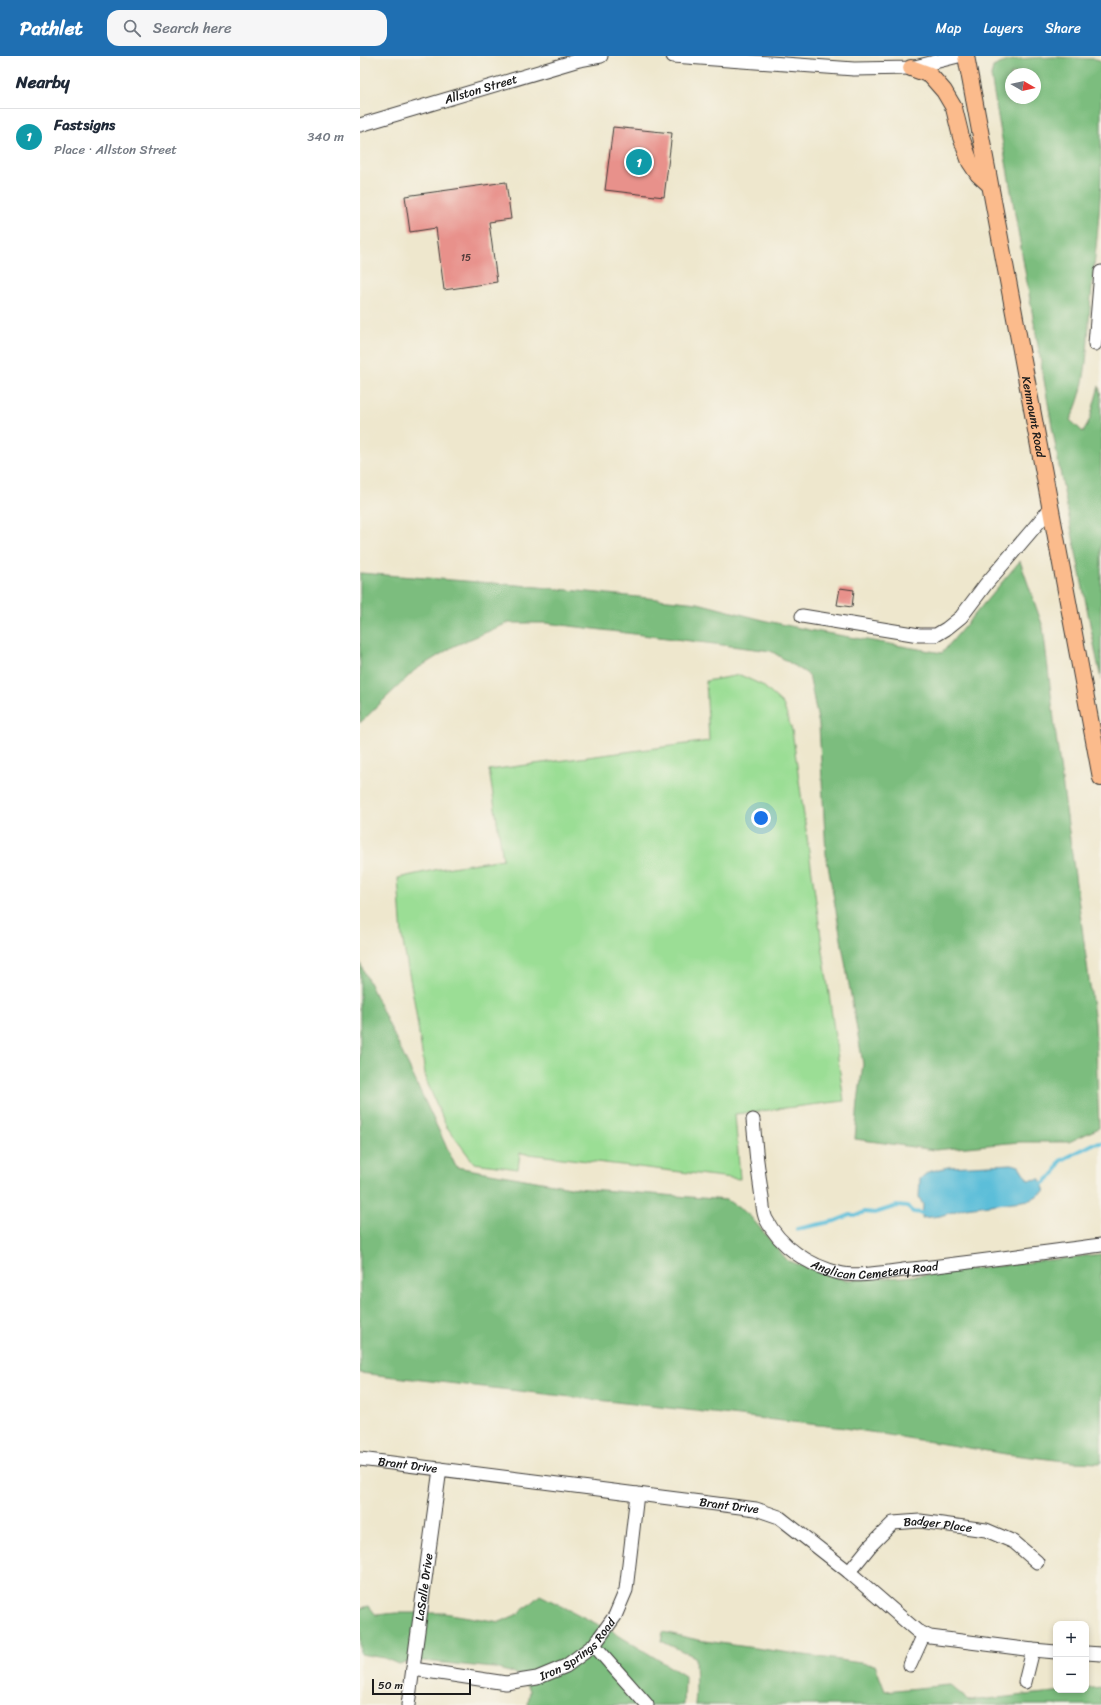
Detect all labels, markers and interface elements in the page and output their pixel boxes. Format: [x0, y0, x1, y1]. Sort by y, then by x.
search box [107, 10, 387, 46]
text: Pathlet [20, 12, 83, 45]
text: Search here [153, 15, 232, 41]
text: Map [936, 16, 961, 41]
text: Layers [983, 16, 1023, 41]
text: Share [1045, 16, 1081, 41]
icon: search [121, 17, 143, 39]
text: Nearby [16, 67, 70, 97]
street label: Allston Street [441, 68, 520, 111]
north arrow [1005, 68, 1041, 104]
text: Fastsigns [54, 112, 115, 138]
text: 1 [26, 125, 32, 148]
text: 340 m [307, 125, 344, 148]
text: Place · Allston Street [54, 138, 177, 161]
pin: 1 [626, 147, 652, 177]
house number: 15 [461, 249, 471, 267]
street label: Kenmount Road [1015, 374, 1052, 460]
your location [751, 808, 771, 828]
street label: Anglican Cemetery Road [806, 1253, 941, 1286]
street label: Brant Drive [377, 1450, 439, 1480]
street label: Brant Drive [698, 1491, 760, 1520]
street label: Badger Place [903, 1510, 974, 1539]
street label: LaSalle Drive [409, 1552, 439, 1622]
street label: Iron Springs Road [535, 1613, 622, 1687]
map controls [1053, 1621, 1089, 1693]
button: + [1053, 1621, 1089, 1657]
button: − [1053, 1657, 1089, 1693]
text: 50 m [378, 1676, 403, 1695]
scale bar [372, 1677, 471, 1696]

